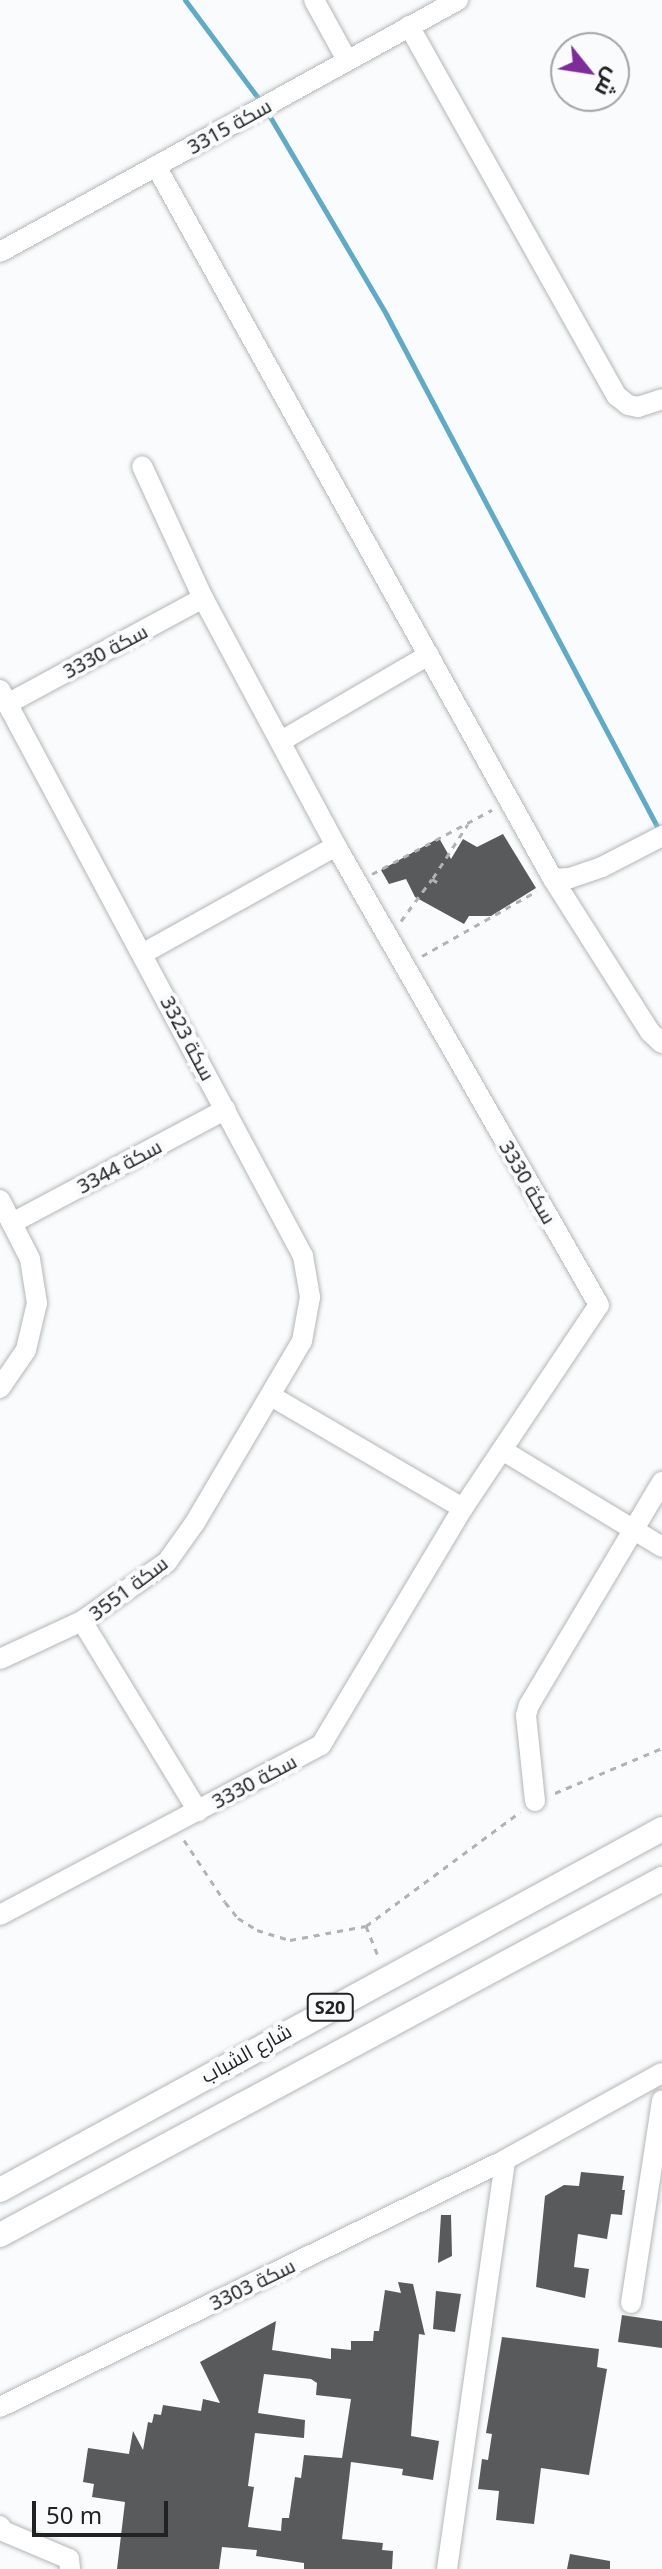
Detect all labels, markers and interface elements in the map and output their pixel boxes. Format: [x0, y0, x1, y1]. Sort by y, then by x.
north arrow [550, 32, 630, 112]
text: ش [589, 63, 629, 103]
street label: سكة 3315 [183, 93, 275, 159]
street label: سكة 3330 [59, 619, 151, 683]
street label: سكة 3323 [156, 992, 220, 1084]
street label: سكة 3344 [73, 1134, 165, 1198]
street label: سكة 3330 [495, 1136, 561, 1228]
street label: سكة 3551 [84, 1551, 172, 1625]
street label: سكة 3330 [208, 1749, 300, 1813]
road number: S20 [306, 1993, 354, 2021]
street label: شارع الشباب [197, 2018, 295, 2088]
street label: سكة 3303 [205, 2253, 299, 2315]
scale bar [36, 2485, 172, 2535]
text: 50 m [46, 2498, 102, 2531]

